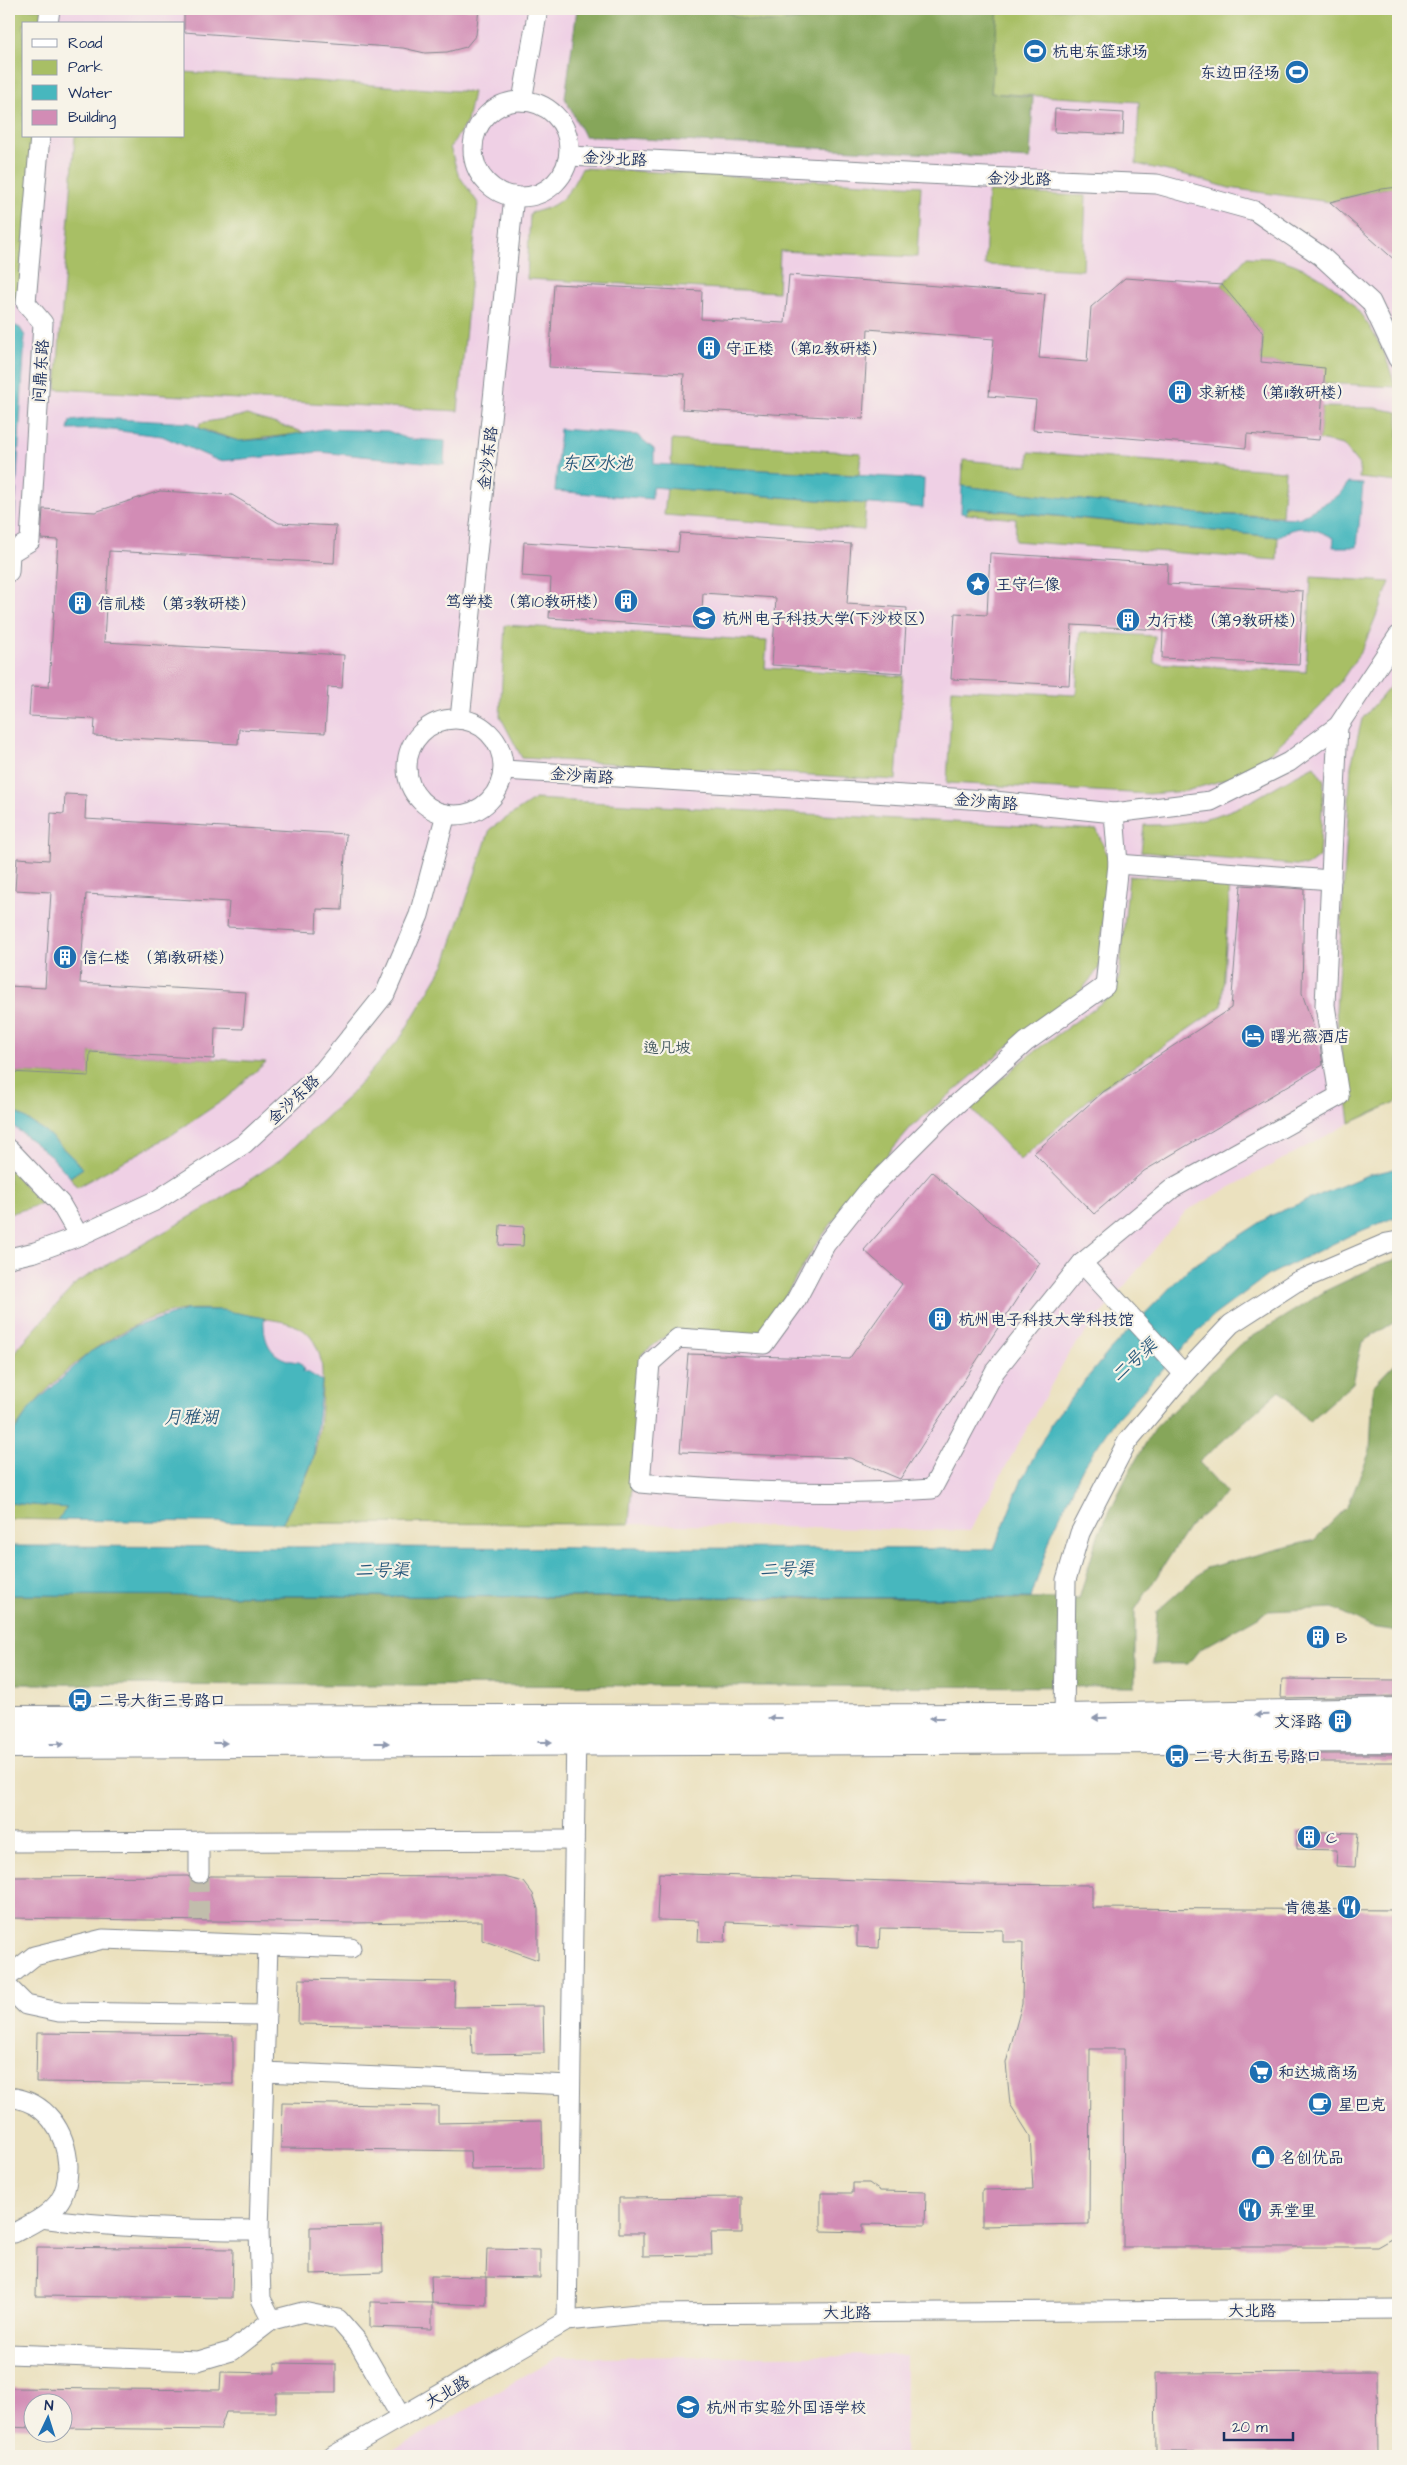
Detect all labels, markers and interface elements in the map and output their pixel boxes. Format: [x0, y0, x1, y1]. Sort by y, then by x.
legend [22, 22, 185, 138]
text: Road [68, 33, 103, 54]
sports icon: 杭电东篮球场 [1022, 38, 1048, 64]
place label: 杭电东篮球场 [1052, 41, 1148, 63]
text: Park [68, 57, 103, 78]
sports icon: 东边田径场 [1284, 59, 1310, 85]
place label: 东边田径场 [1200, 62, 1280, 84]
text: Water [68, 83, 112, 104]
text: Building [68, 107, 116, 129]
street label: 金沙北路 [582, 146, 647, 172]
street label: 金沙北路 [987, 167, 1051, 191]
building icon: 守正楼 （第12教研楼） [696, 335, 722, 361]
street label: 问鼎东路 [28, 338, 54, 404]
place label: 守正楼 （第12教研楼） [726, 338, 888, 360]
building icon: 求新楼 （第11教研楼） [1167, 379, 1193, 405]
place label: 求新楼 （第11教研楼） [1198, 382, 1353, 404]
street label: 金沙东路 [473, 425, 503, 491]
water label: 东区水池 [561, 451, 634, 476]
place icon: 王守仁像 [965, 571, 991, 597]
place label: 王守仁像 [996, 574, 1060, 596]
building icon: 笃学楼 （第10教研楼） [613, 588, 639, 614]
building icon: 信礼楼 （第3教研楼） [67, 590, 93, 616]
place label: 笃学楼 （第10教研楼） [445, 591, 608, 613]
place label: 信礼楼 （第3教研楼） [98, 593, 257, 615]
school or university icon: 杭州电子科技大学(下沙校区) [691, 605, 717, 631]
building icon: 力行楼 （第9教研楼） [1115, 607, 1141, 633]
place label: 杭州电子科技大学(下沙校区) [722, 608, 925, 630]
place label: 力行楼 （第9教研楼） [1146, 610, 1306, 632]
street label: 金沙南路 [549, 763, 615, 789]
street label: 金沙南路 [953, 788, 1019, 816]
building icon: 信仁楼 （第1教研楼） [52, 944, 78, 970]
place label: 信仁楼 （第1教研楼） [82, 947, 234, 969]
hotel icon: 曙光薇酒店 [1240, 1023, 1266, 1049]
place label: 曙光薇酒店 [1270, 1026, 1350, 1048]
park label: 逸凡坡 [643, 1037, 691, 1059]
street label: 金沙东路 [263, 1070, 325, 1130]
building icon: 杭州电子科技大学科技馆 [927, 1306, 953, 1332]
place label: 杭州电子科技大学科技馆 [958, 1309, 1134, 1331]
water label: 二号渠 [1106, 1332, 1164, 1388]
water label: 月雅湖 [164, 1405, 220, 1430]
water label: 二号渠 [760, 1556, 816, 1582]
water label: 二号渠 [355, 1558, 411, 1583]
building icon: B [1305, 1624, 1331, 1650]
place label: B [1336, 1627, 1348, 1649]
bus stop icon: 二号大街三号路口 [67, 1687, 93, 1713]
place label: 二号大街三号路口 [98, 1690, 226, 1712]
building icon: 文泽路 [1327, 1708, 1353, 1734]
one-way arrow [1254, 1711, 1270, 1719]
place label: 文泽路 [1274, 1711, 1322, 1733]
one-way arrow [766, 1714, 782, 1722]
one-way arrow [929, 1714, 945, 1722]
one-way arrow [1091, 1714, 1107, 1722]
one-way arrow [537, 1738, 553, 1746]
one-way arrow [212, 1739, 228, 1747]
one-way arrow [375, 1739, 391, 1747]
one-way arrow [50, 1740, 66, 1748]
bus stop icon: 二号大街五号路口 [1164, 1743, 1190, 1769]
place label: 二号大街五号路口 [1194, 1746, 1322, 1768]
building icon: C [1296, 1824, 1322, 1850]
place label: C [1326, 1827, 1337, 1849]
restaurant icon: 肯德基 [1336, 1894, 1362, 1920]
place label: 肯德基 [1284, 1897, 1332, 1919]
supermarket icon: 和达城商场 [1248, 2059, 1274, 2085]
place label: 和达城商场 [1278, 2062, 1358, 2084]
cafe icon: 星巴克 [1307, 2091, 1333, 2117]
place label: 星巴克 [1338, 2094, 1386, 2116]
shop icon: 名创优品 [1250, 2144, 1276, 2170]
place label: 名创优品 [1280, 2147, 1344, 2169]
restaurant icon: 弄堂里 [1237, 2197, 1263, 2223]
place label: 弄堂里 [1268, 2200, 1316, 2222]
street label: 大北路 [1228, 2300, 1276, 2322]
street label: 大北路 [823, 2302, 871, 2324]
street label: 大北路 [421, 2370, 474, 2413]
north arrow [22, 2392, 72, 2442]
school or university icon: 杭州市实验外国语学校 [675, 2394, 701, 2420]
text: N [44, 2396, 54, 2416]
place label: 杭州市实验外国语学校 [706, 2397, 866, 2419]
scale bar [1224, 2410, 1293, 2442]
text: 20 m [1232, 2417, 1268, 2438]

